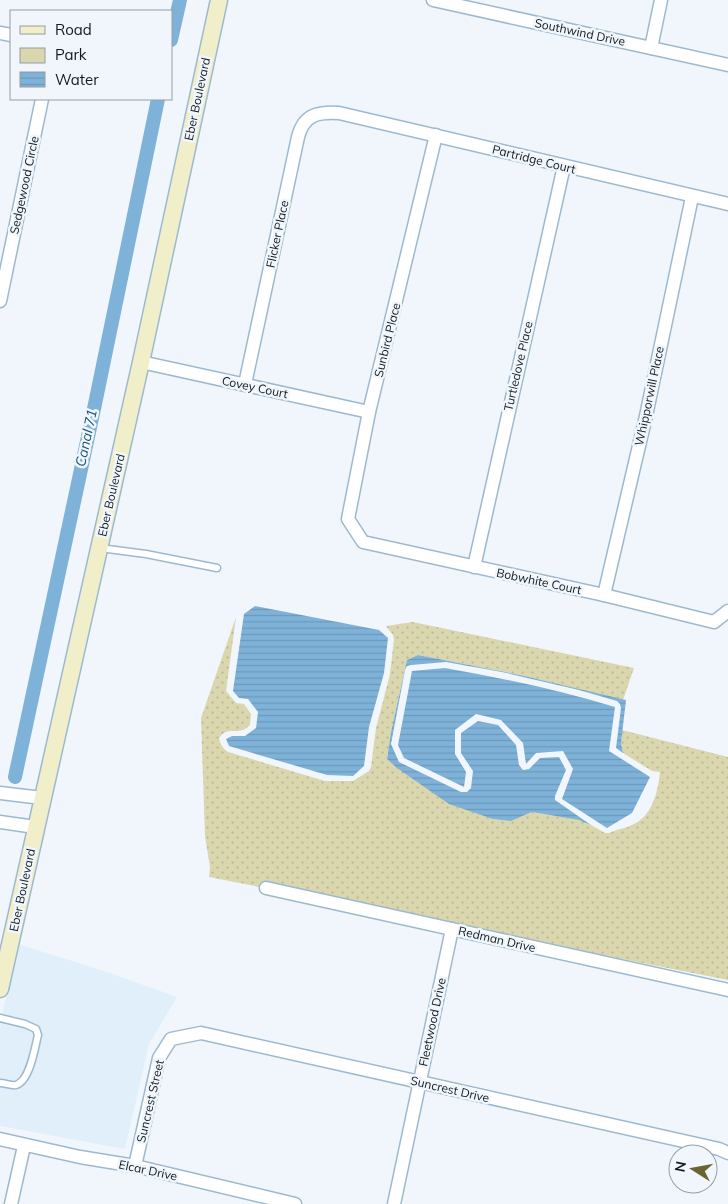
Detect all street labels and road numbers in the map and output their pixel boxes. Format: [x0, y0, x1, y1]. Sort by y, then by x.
street label: Southwind Drive [533, 15, 627, 49]
street label: Eber Boulevard [181, 56, 213, 142]
street label: Sedgewood Circle [6, 135, 42, 235]
street label: Partridge Court [491, 141, 577, 177]
street label: Flicker Place [263, 199, 291, 269]
street label: Sunbird Place [370, 301, 404, 379]
street label: Turtledove Place [500, 320, 536, 412]
street label: Whipporwill Place [631, 345, 667, 447]
street label: Covey Court [221, 373, 289, 401]
street label: Eber Boulevard [94, 452, 128, 538]
street label: Bobwhite Court [495, 565, 583, 597]
street label: Eber Boulevard [6, 847, 38, 933]
street label: Redman Drive [457, 923, 537, 955]
street label: Fleetwood Drive [415, 976, 449, 1068]
street label: Suncrest Street [133, 1058, 167, 1144]
street label: Suncrest Drive [409, 1073, 491, 1105]
street label: Elcar Drive [117, 1156, 179, 1184]

